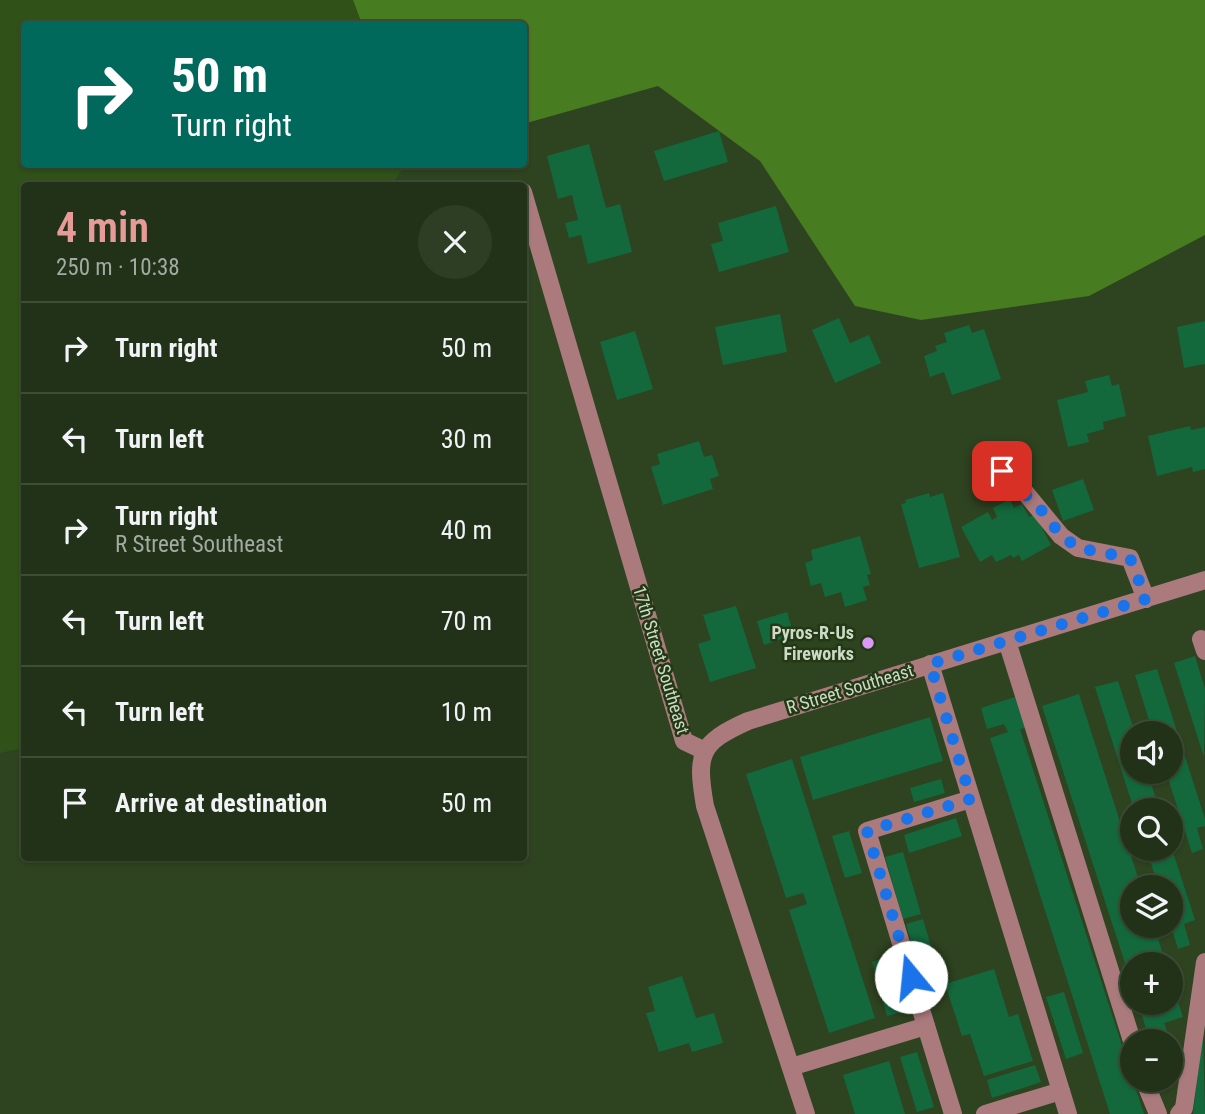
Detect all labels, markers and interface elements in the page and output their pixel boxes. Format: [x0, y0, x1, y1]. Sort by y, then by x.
text: 50 m [171, 47, 268, 104]
icon: right [56, 49, 147, 140]
text: Turn right [171, 106, 292, 144]
text: 4 min [56, 203, 149, 252]
button: close [418, 205, 492, 279]
text: 250 m · 10:38 [56, 254, 180, 281]
icon: right [56, 329, 94, 367]
text: Turn right [115, 333, 217, 363]
text: 50 m [441, 333, 492, 363]
icon: left [56, 420, 94, 458]
text: Turn left [115, 424, 204, 454]
text: 30 m [441, 424, 492, 454]
pin [972, 441, 1032, 501]
icon: arrive [983, 452, 1021, 490]
text: Turn right [115, 501, 217, 531]
icon: right [56, 511, 94, 549]
text: 40 m [441, 515, 492, 545]
text: R Street Southeast [115, 531, 283, 558]
street label: 17th Street Southeast [629, 583, 694, 737]
icon: left [56, 602, 94, 640]
text: Turn left [115, 606, 204, 636]
text: 70 m [441, 606, 492, 636]
place label: Pyros-R-Us Fireworks [771, 622, 854, 664]
marker: Pyros-R-Us Fireworks [860, 635, 876, 651]
street label: R Street Southeast [784, 659, 916, 718]
icon: left [56, 693, 94, 731]
text: Turn left [115, 697, 204, 727]
text: 10 m [441, 697, 492, 727]
map controls [1120, 721, 1183, 1092]
button: sound [1120, 721, 1183, 784]
icon: arrive [56, 784, 94, 822]
text: Arrive at destination [115, 788, 327, 818]
text: 50 m [441, 788, 492, 818]
button: search [1120, 798, 1183, 861]
button: layers [1120, 875, 1183, 938]
position arrow [874, 940, 948, 1014]
button: + [1120, 952, 1183, 1015]
button: − [1120, 1029, 1183, 1092]

